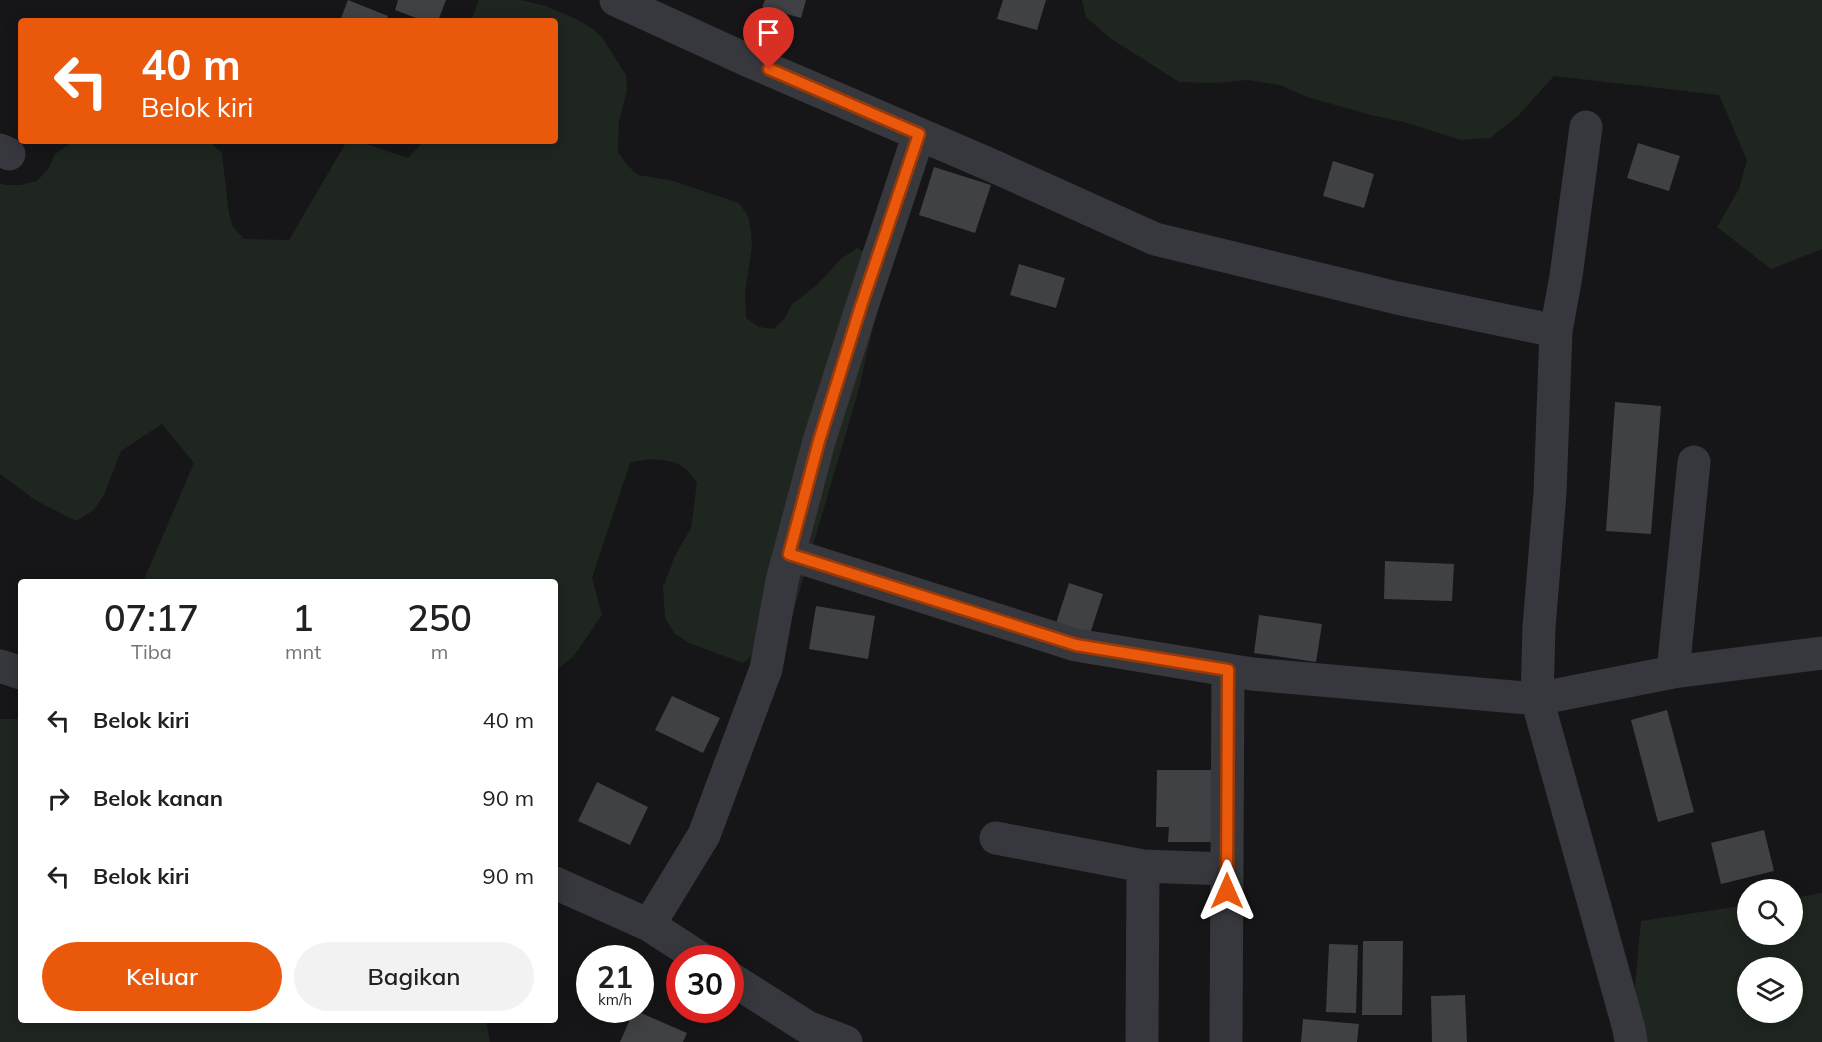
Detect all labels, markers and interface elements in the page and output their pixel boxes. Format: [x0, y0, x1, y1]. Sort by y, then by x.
pin [743, 7, 794, 69]
icon: arrive [752, 16, 785, 49]
text: 40 m [141, 38, 241, 91]
icon: left [42, 42, 120, 120]
text: Belok kiri [141, 90, 253, 124]
text: 07:17 [104, 595, 199, 640]
text: 1 [292, 595, 314, 640]
text: 250 [407, 595, 472, 640]
text: Tiba [131, 639, 172, 664]
text: mnt [285, 639, 321, 664]
text: m [431, 639, 448, 664]
icon: left [42, 704, 75, 737]
text: Belok kiri [93, 706, 189, 734]
text: 40 m [483, 706, 534, 734]
icon: right [42, 782, 75, 815]
text: Belok kanan [93, 784, 223, 812]
text: 90 m [483, 784, 534, 812]
position arrow [1195, 859, 1259, 923]
icon: left [42, 860, 75, 893]
text: Belok kiri [93, 862, 189, 890]
text: 90 m [483, 862, 534, 890]
map controls [1737, 879, 1803, 1023]
button: search [1737, 879, 1803, 945]
button: Keluar [42, 942, 282, 1011]
button: Bagikan [294, 942, 534, 1011]
speed limit sign: 30 [666, 945, 744, 1023]
button: layers [1737, 957, 1803, 1023]
text: 21 [597, 958, 633, 996]
text: km/h [598, 990, 632, 1009]

